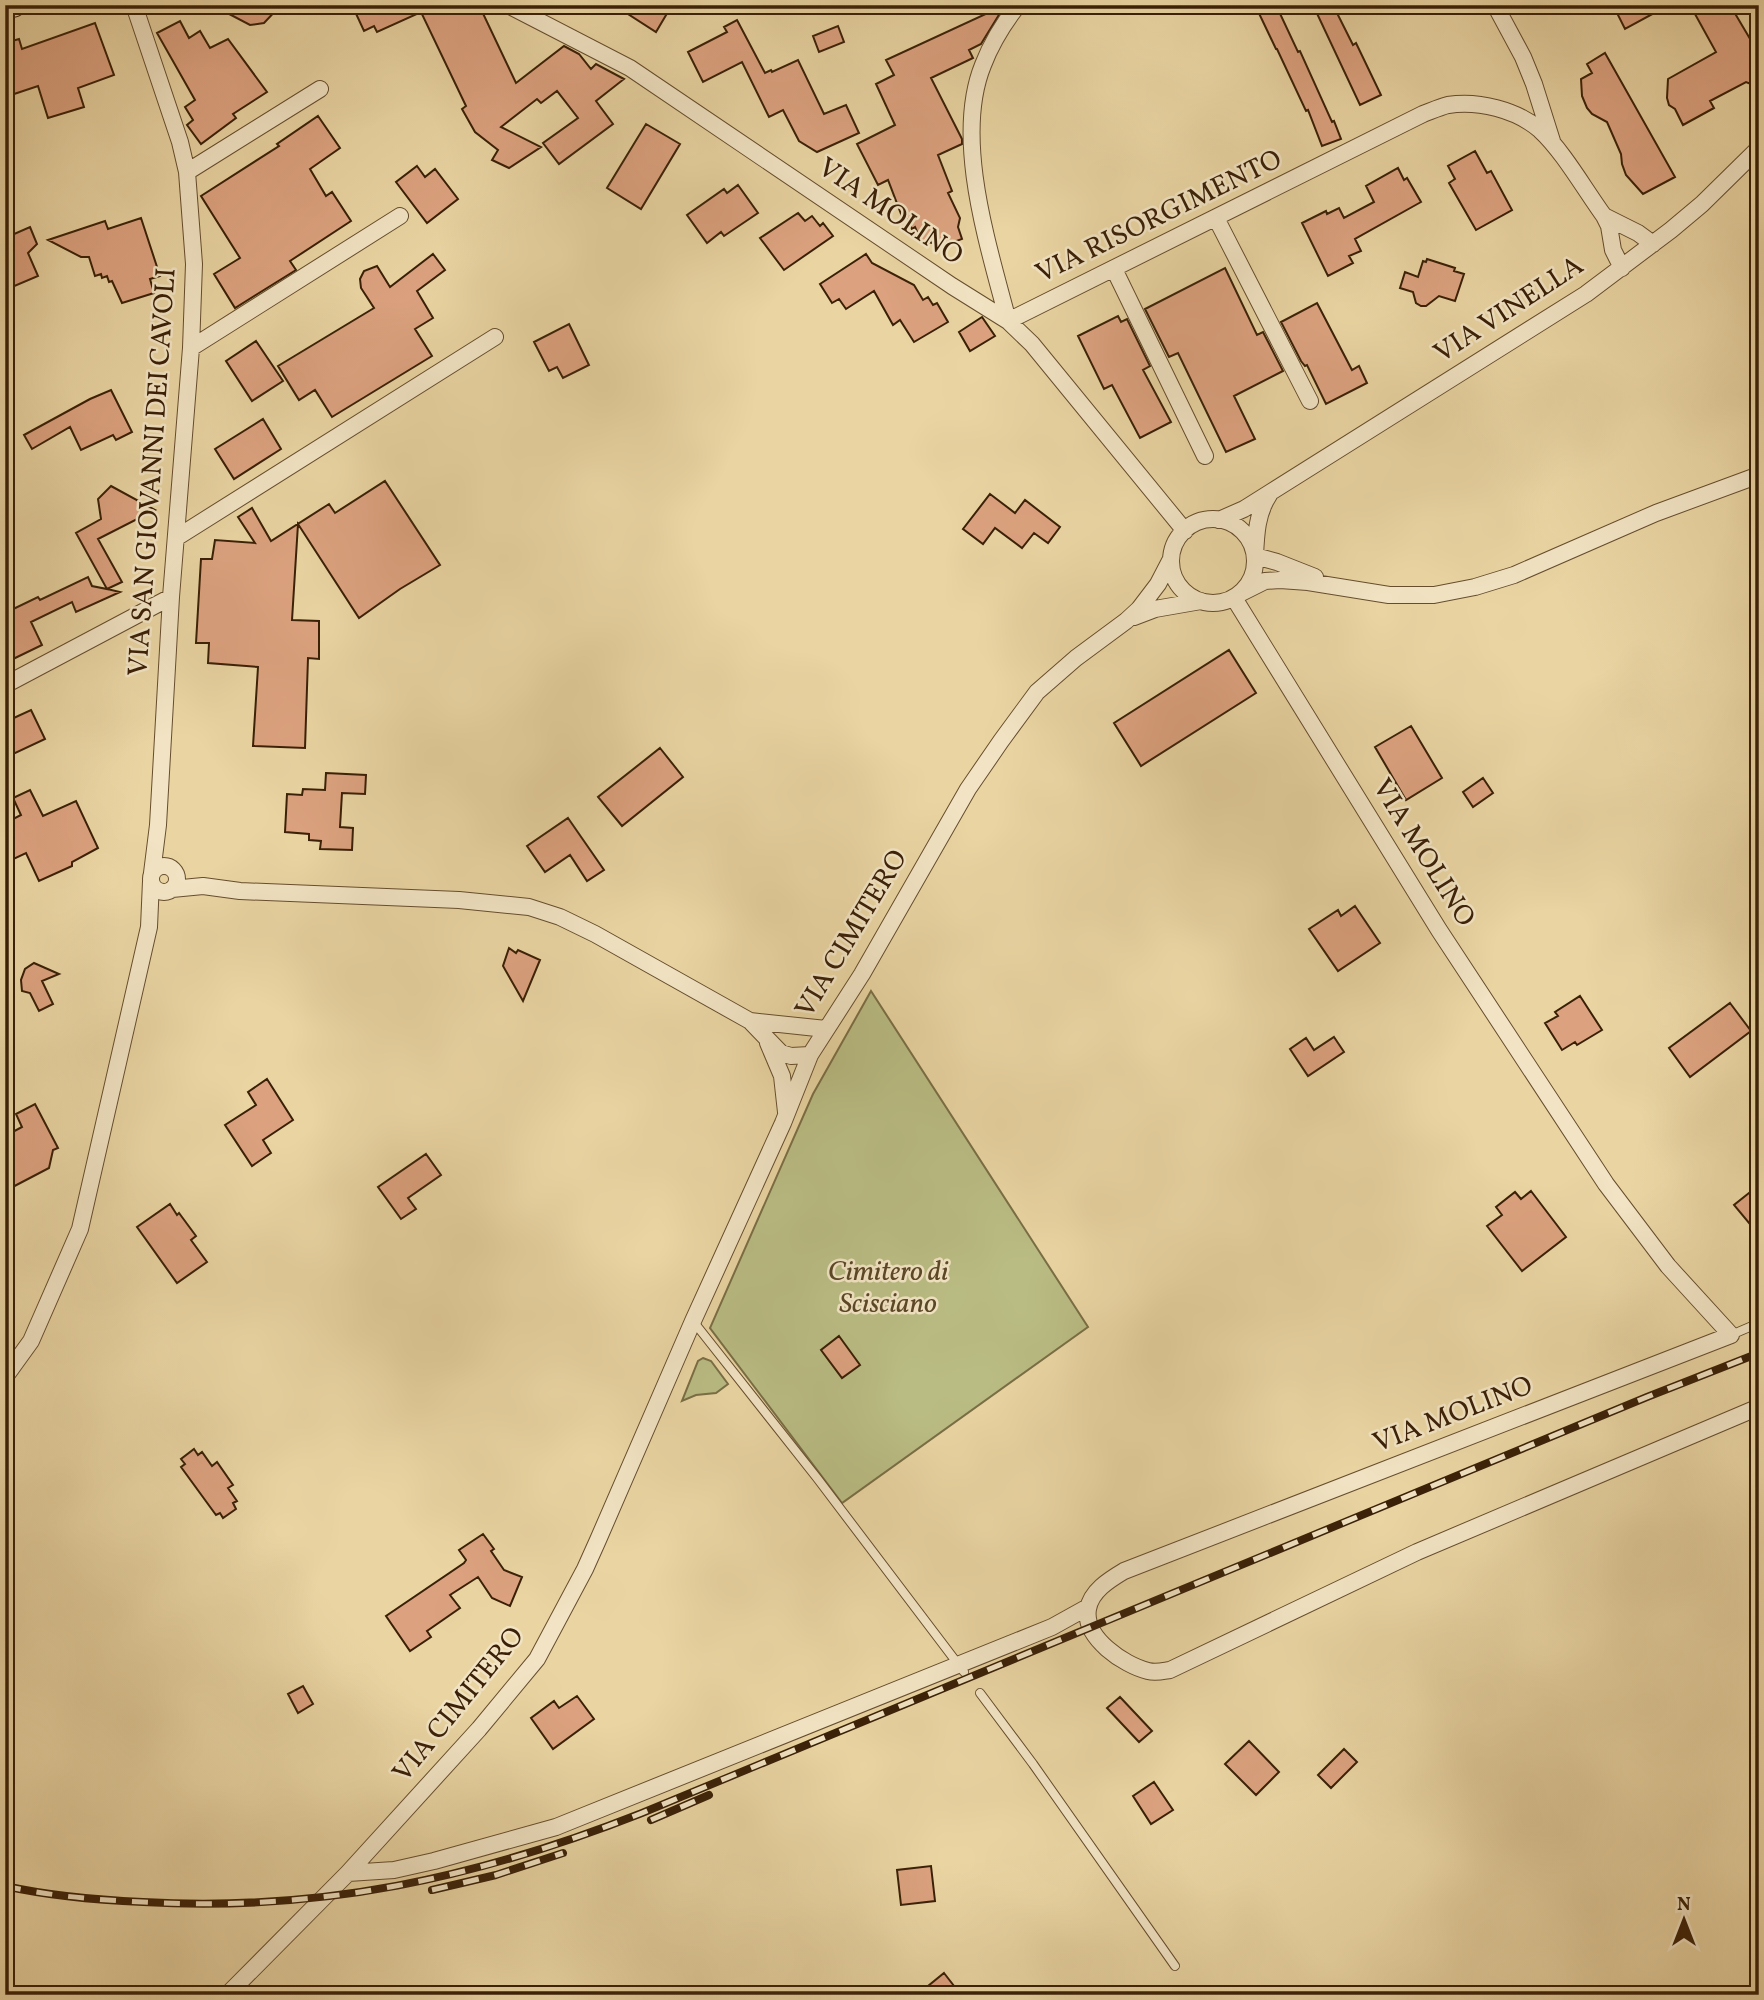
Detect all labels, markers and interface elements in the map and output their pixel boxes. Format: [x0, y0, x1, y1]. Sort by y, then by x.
street label: VIA RISORGIMENTO [1029, 140, 1289, 294]
street label: VIA MOLINO [810, 149, 970, 275]
street label: VIA VINELLA [1427, 247, 1592, 373]
street label: VIA SAN GIOVANNI DEI CAVOLI [119, 266, 187, 678]
street label: VIA MOLINO [1362, 772, 1484, 934]
street label: VIA CIMITERO [786, 843, 918, 1025]
park label: Cimitero di Scisciano [828, 1253, 949, 1324]
street label: VIA MOLINO [1368, 1367, 1538, 1463]
street label: VIA CIMITERO [384, 1619, 534, 1791]
north arrow [1648, 1884, 1718, 1954]
text: N [1677, 1892, 1691, 1918]

